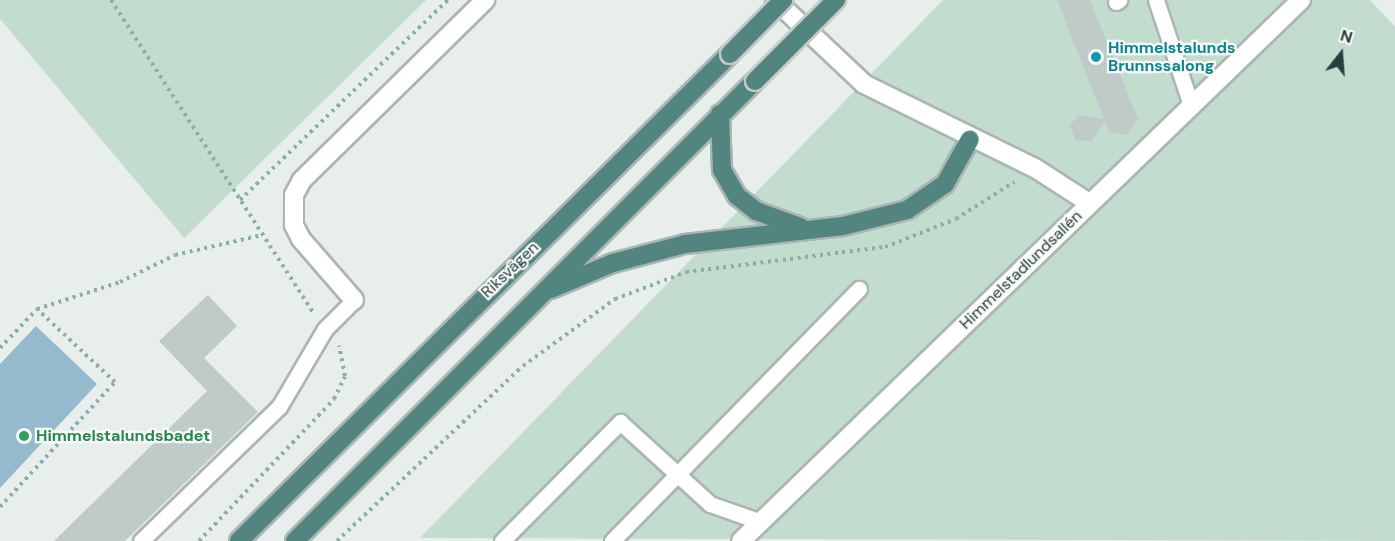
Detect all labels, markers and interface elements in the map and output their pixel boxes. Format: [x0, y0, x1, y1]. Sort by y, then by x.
north arrow [1311, 24, 1371, 84]
text: N [1338, 25, 1355, 48]
place label: Himmelstalunds Brunnssalong [1108, 38, 1235, 76]
marker: Himmelstalunds Brunnssalong [1089, 50, 1103, 64]
street label: Himmelstadlundsallén [956, 207, 1086, 333]
street label: Riksvägen [477, 238, 543, 302]
place label: Himmelstalundsbadet [36, 426, 210, 446]
marker: Himmelstalundsbadet [17, 429, 31, 443]

